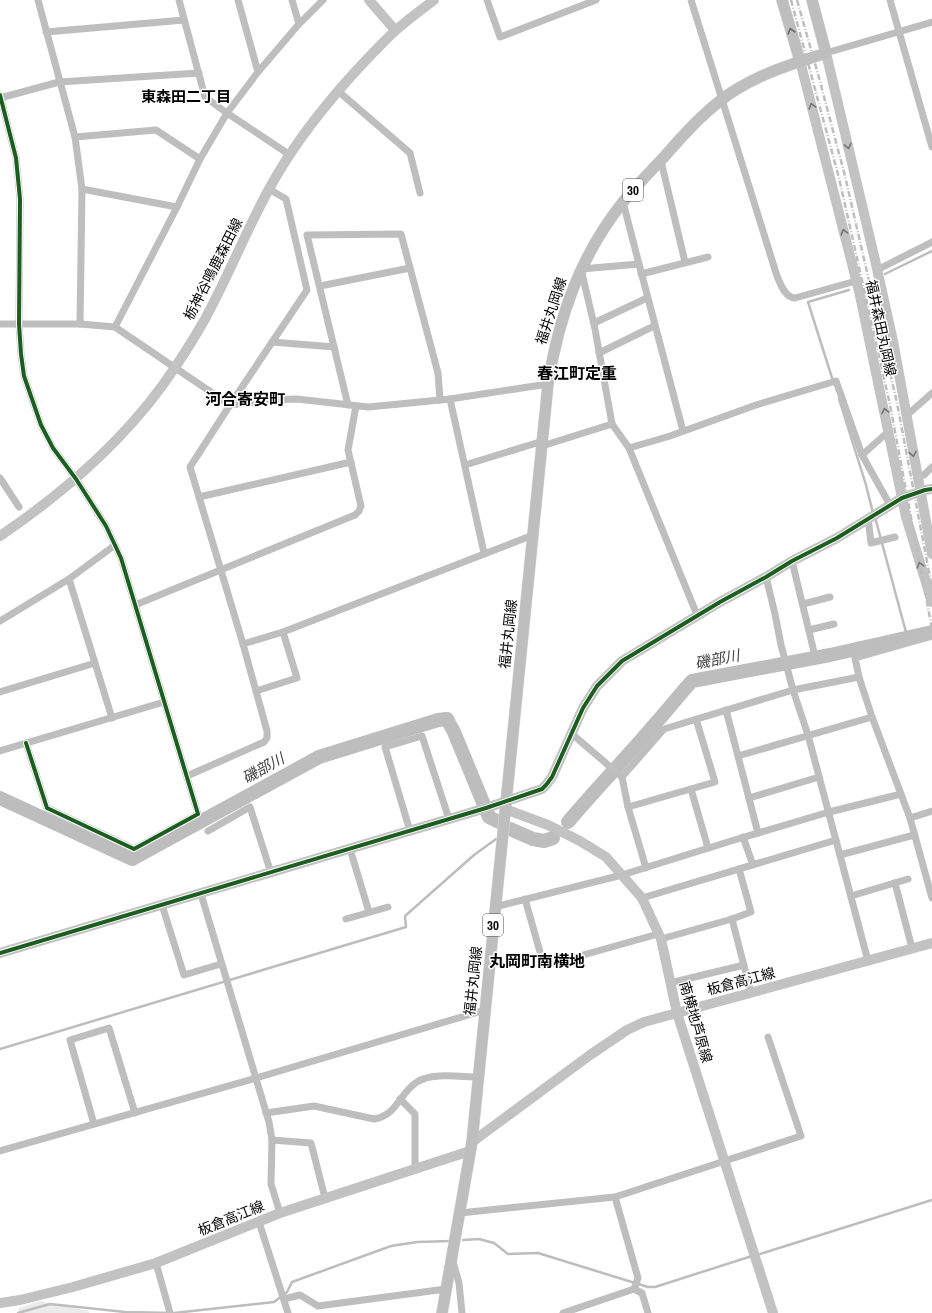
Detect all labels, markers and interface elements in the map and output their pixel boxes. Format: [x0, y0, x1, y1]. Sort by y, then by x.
one-way arrow [787, 27, 796, 34]
district label: 東森田二丁目 [141, 86, 231, 107]
one-way arrow [808, 103, 816, 109]
one-way arrow [843, 142, 852, 149]
road number: 30 [623, 179, 643, 201]
street label: 栃神谷鳴鹿森田線 [180, 215, 246, 323]
one-way arrow [840, 229, 849, 236]
street label: 福井丸岡線 [532, 275, 570, 347]
street label: 福井森田丸岡線 [862, 278, 900, 378]
district label: 春江町定重 [537, 362, 617, 384]
district label: 河合寄安町 [205, 388, 285, 410]
one-way arrow [881, 408, 889, 414]
one-way arrow [909, 451, 917, 457]
one-way arrow [916, 561, 925, 568]
street label: 福井丸岡線 [495, 598, 521, 670]
water label: 磯部川 [693, 644, 743, 674]
water label: 磯部川 [238, 747, 290, 788]
road number: 30 [483, 914, 503, 936]
street label: 福井丸岡線 [460, 945, 486, 1017]
district label: 丸岡町南横地 [489, 950, 585, 972]
street label: 板倉高江線 [705, 963, 777, 999]
street label: 南横地芦原線 [676, 979, 716, 1065]
street label: 板倉高江線 [195, 1197, 267, 1239]

